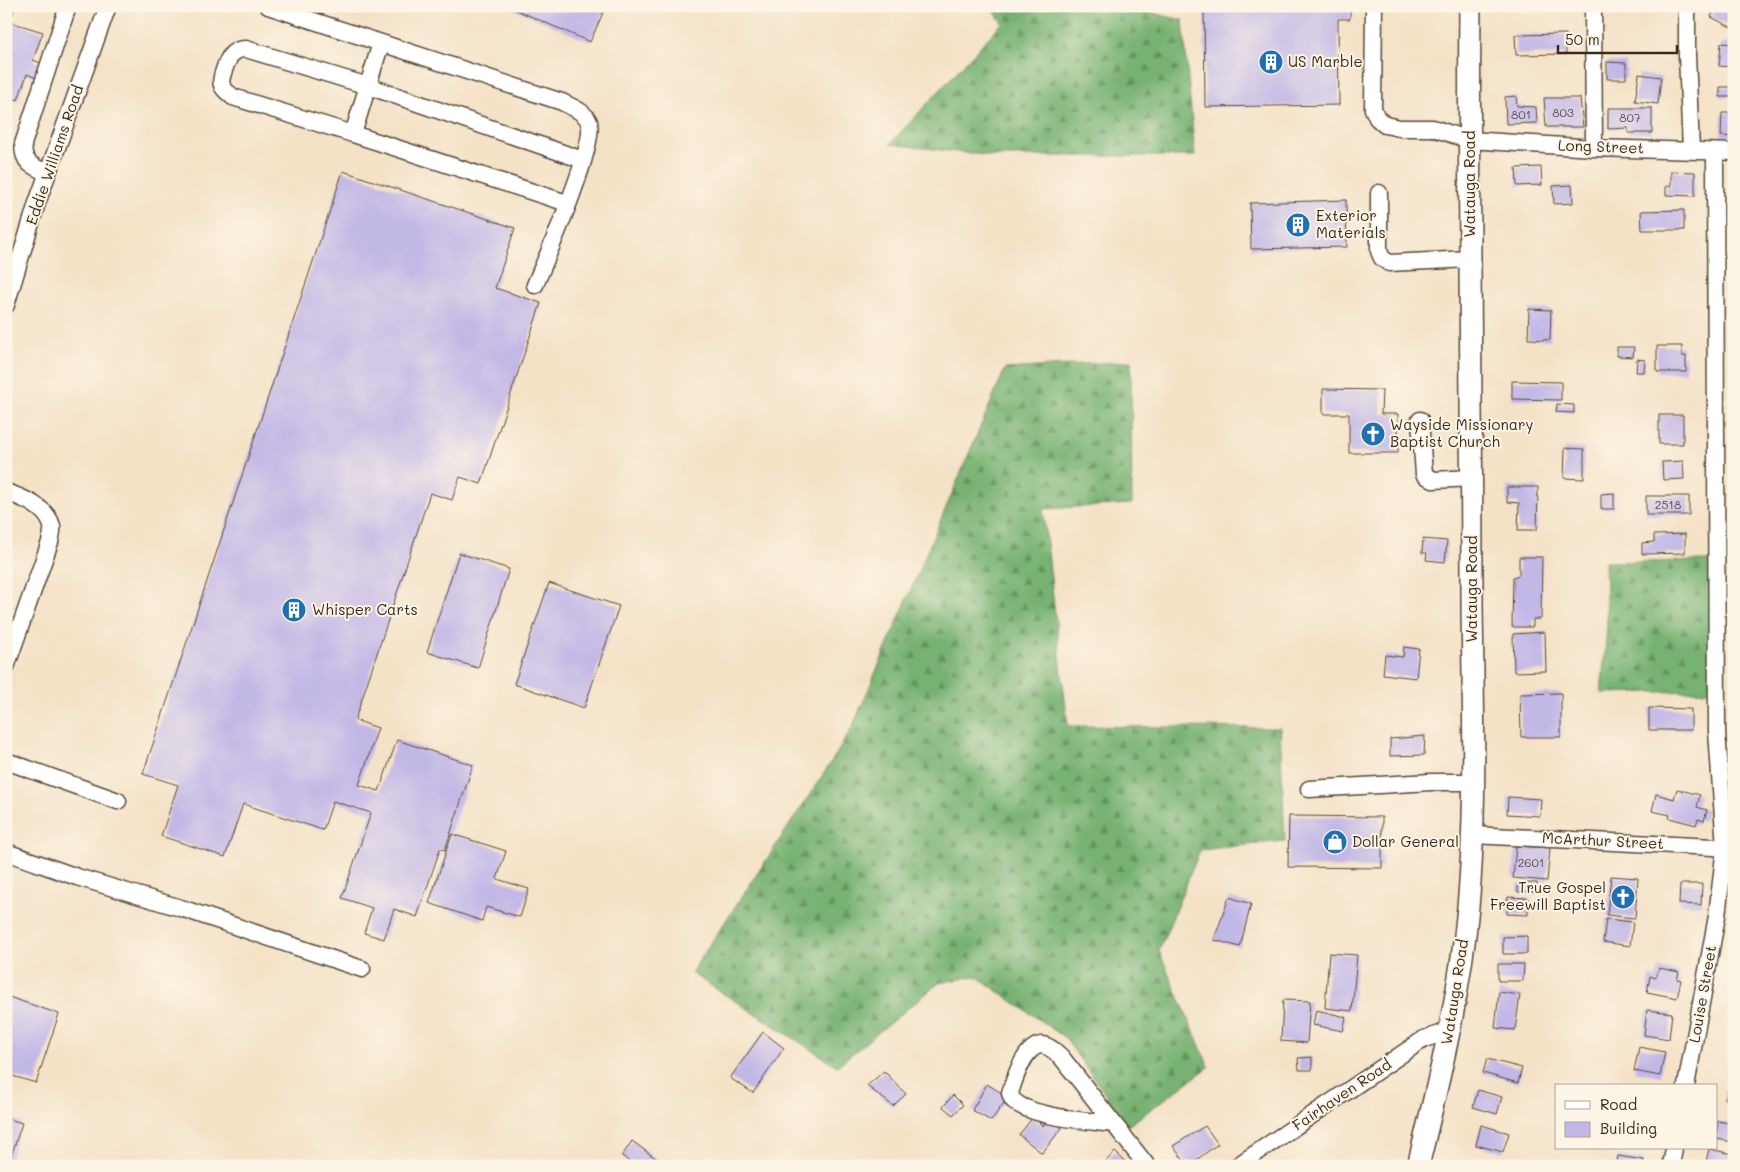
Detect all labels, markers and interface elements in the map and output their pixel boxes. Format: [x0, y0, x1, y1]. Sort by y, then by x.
scale bar [1558, 22, 1676, 54]
text: 50 m [1565, 29, 1600, 49]
building icon: US Marble [1258, 49, 1284, 75]
place label: US Marble [1288, 51, 1363, 71]
street label: Eddie Williams Road [21, 82, 87, 227]
house number: 803 [1552, 104, 1574, 120]
house number: 801 [1511, 106, 1531, 122]
house number: 807 [1619, 109, 1641, 125]
street label: Watauga Road [1459, 131, 1479, 237]
street label: Long Street [1558, 135, 1645, 158]
place label: Exterior Materials [1316, 205, 1386, 242]
building icon: Exterior Materials [1285, 212, 1311, 238]
place label: Wayside Missionary Baptist Church [1390, 414, 1534, 451]
church icon: Wayside Missionary Baptist Church [1360, 421, 1386, 447]
house number: 2518 [1655, 496, 1681, 512]
street label: Watauga Road [1461, 536, 1481, 642]
building icon: Whisper Carts [281, 597, 307, 623]
place label: Whisper Carts [312, 599, 418, 619]
street label: McArthur Street [1542, 827, 1665, 853]
shop icon: Dollar General [1322, 829, 1348, 855]
place label: Dollar General [1352, 831, 1459, 851]
house number: 2601 [1518, 854, 1544, 870]
place label: True Gospel Freewill Baptist [1490, 877, 1606, 914]
church icon: True Gospel Freewill Baptist [1610, 884, 1636, 910]
street label: Watauga Road [1436, 937, 1472, 1046]
street label: Louise Street [1684, 943, 1720, 1044]
street label: Fairhaven Road [1288, 1054, 1395, 1135]
legend [1555, 1084, 1718, 1150]
text: Road [1600, 1094, 1637, 1114]
text: Building [1600, 1118, 1657, 1138]

